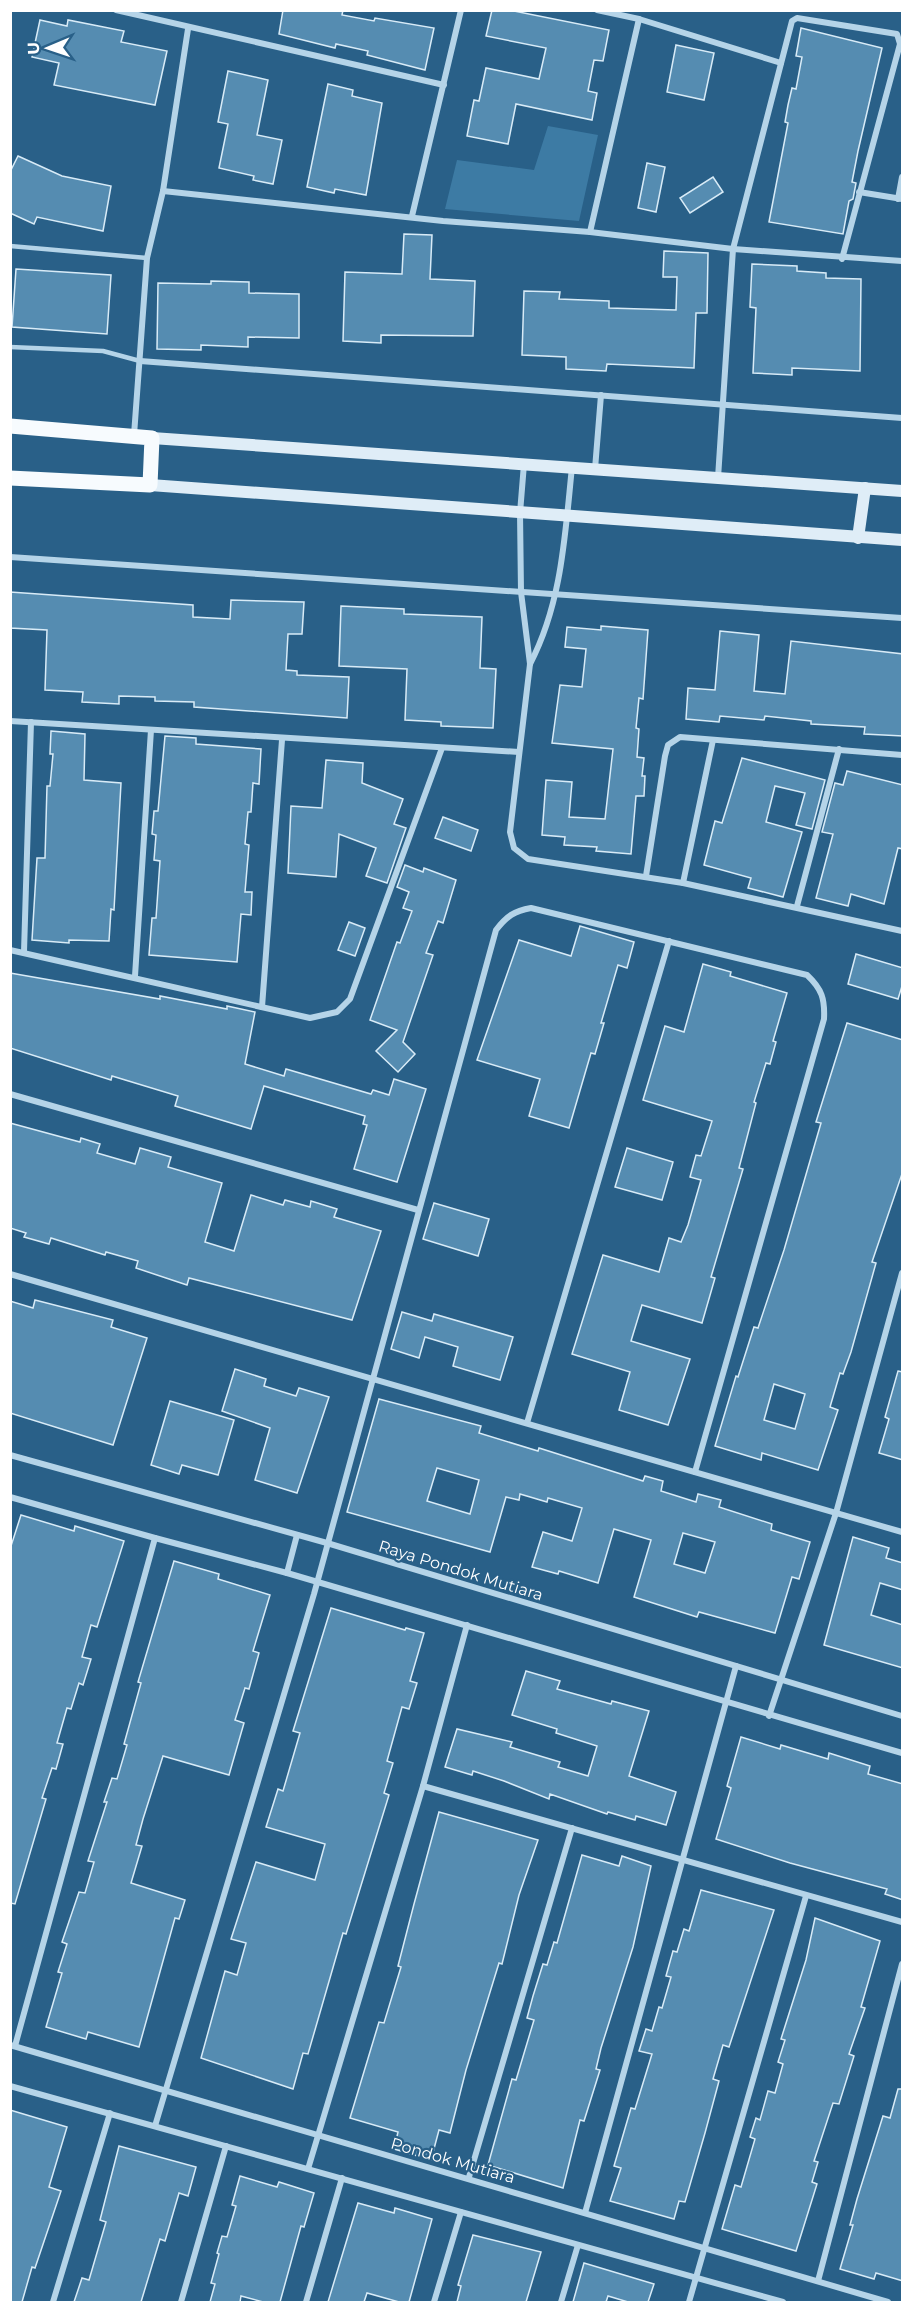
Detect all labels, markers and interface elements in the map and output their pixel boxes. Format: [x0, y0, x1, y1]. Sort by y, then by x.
north arrow [18, 18, 78, 78]
text: U [24, 42, 43, 55]
street label: Raya Pondok Mutiara [376, 1536, 545, 1605]
street label: Pondok Mutiara [389, 2134, 517, 2187]

